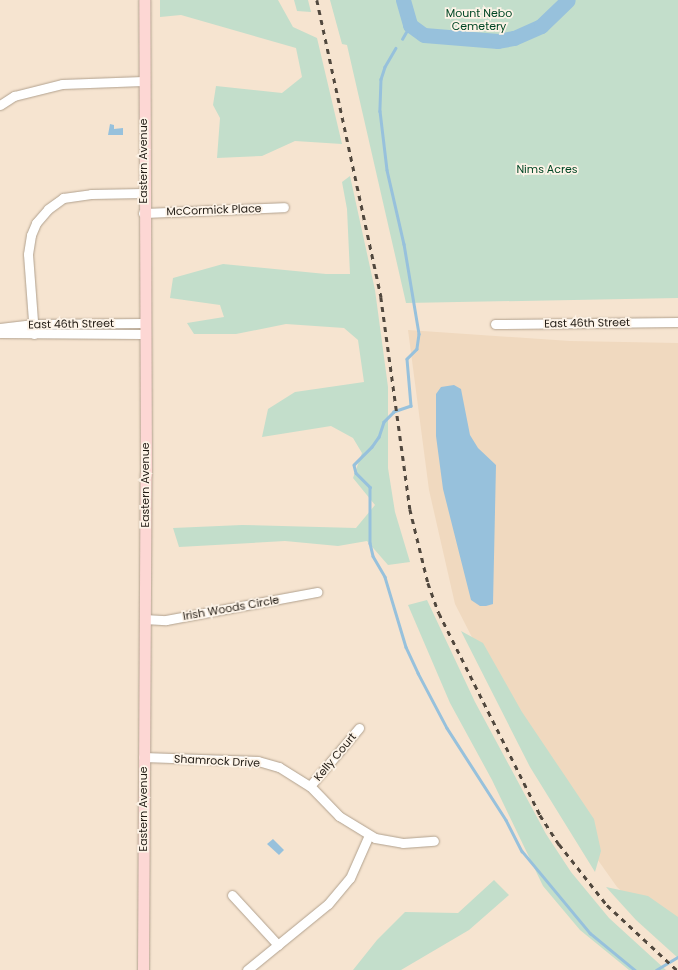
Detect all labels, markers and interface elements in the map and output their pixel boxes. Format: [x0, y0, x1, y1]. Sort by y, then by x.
park label: Mount Nebo Cemetery [446, 7, 512, 33]
street label: Eastern Avenue [136, 118, 150, 204]
park label: Nims Acres [516, 162, 578, 176]
street label: McCormick Place [166, 202, 262, 218]
street label: East 46th Street [544, 316, 630, 330]
street label: East 46th Street [28, 317, 114, 331]
street label: Eastern Avenue [138, 442, 152, 528]
street label: Irish Woods Circle [182, 593, 280, 623]
street label: Kelly Court [311, 730, 359, 784]
street label: Shamrock Drive [174, 752, 260, 770]
street label: Eastern Avenue [136, 766, 150, 852]

